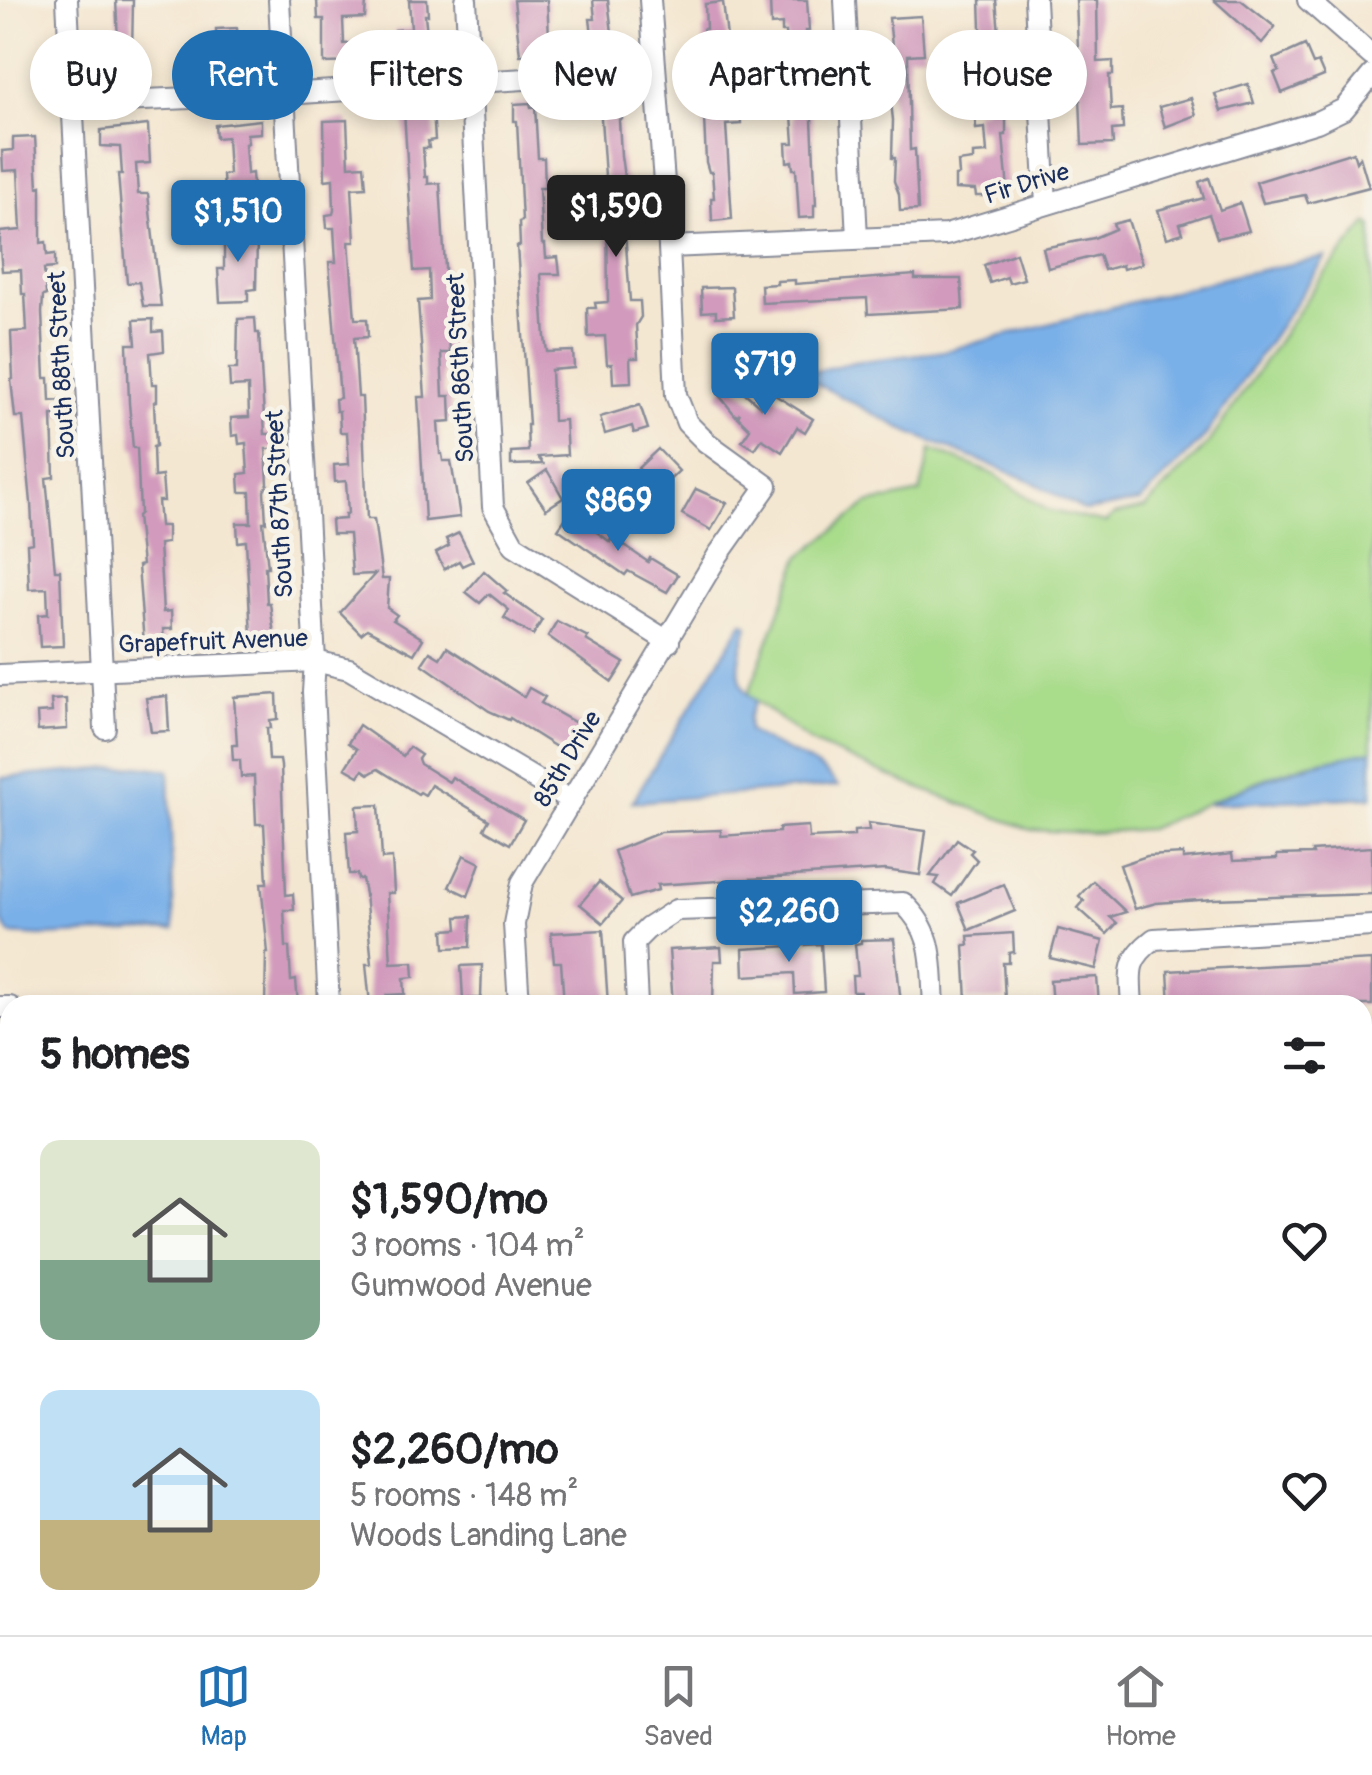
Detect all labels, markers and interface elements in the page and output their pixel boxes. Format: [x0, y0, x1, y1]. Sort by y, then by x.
chip: Buy [30, 30, 152, 120]
chip: Rent [172, 30, 313, 120]
chip: Filters [333, 30, 498, 120]
chip: New [518, 30, 652, 120]
chip: Apartment [672, 30, 906, 120]
chip: House [926, 30, 1087, 120]
street label: Fir Drive [981, 156, 1074, 212]
pin: $1,590 [535, 175, 697, 260]
pin: $1,510 [157, 180, 319, 265]
text: $1,590 [569, 187, 663, 227]
text: $1,510 [193, 192, 283, 232]
street label: South 88th Street [42, 269, 82, 460]
street label: South 86th Street [441, 271, 481, 464]
pin: $719 [706, 333, 824, 418]
text: $719 [733, 345, 797, 385]
street label: South 87th Street [260, 408, 300, 599]
pin: $869 [559, 469, 677, 554]
text: $869 [584, 481, 652, 521]
street label: Grapefruit Avenue [118, 623, 309, 661]
street label: 85th Drive [527, 705, 609, 813]
pin: $2,260 [708, 880, 870, 965]
text: $2,260 [738, 892, 840, 932]
icon: filters [1277, 1028, 1332, 1083]
text: 5 homes [40, 1029, 190, 1081]
text: $1,590/mo [350, 1174, 548, 1226]
icon: home [120, 1180, 240, 1300]
icon: heart [1277, 1213, 1332, 1268]
text: 3 rooms · 104 m² [350, 1226, 585, 1266]
text: Gumwood Avenue [350, 1266, 592, 1306]
text: $2,260/mo [350, 1424, 558, 1476]
icon: home [120, 1430, 240, 1550]
icon: heart [1277, 1463, 1332, 1518]
text: 5 rooms · 148 m² [350, 1476, 578, 1516]
text: Woods Landing Lane [350, 1516, 627, 1556]
tab: Map [196, 1659, 251, 1754]
tab: Saved [643, 1659, 713, 1754]
tab: Home [1105, 1659, 1176, 1754]

